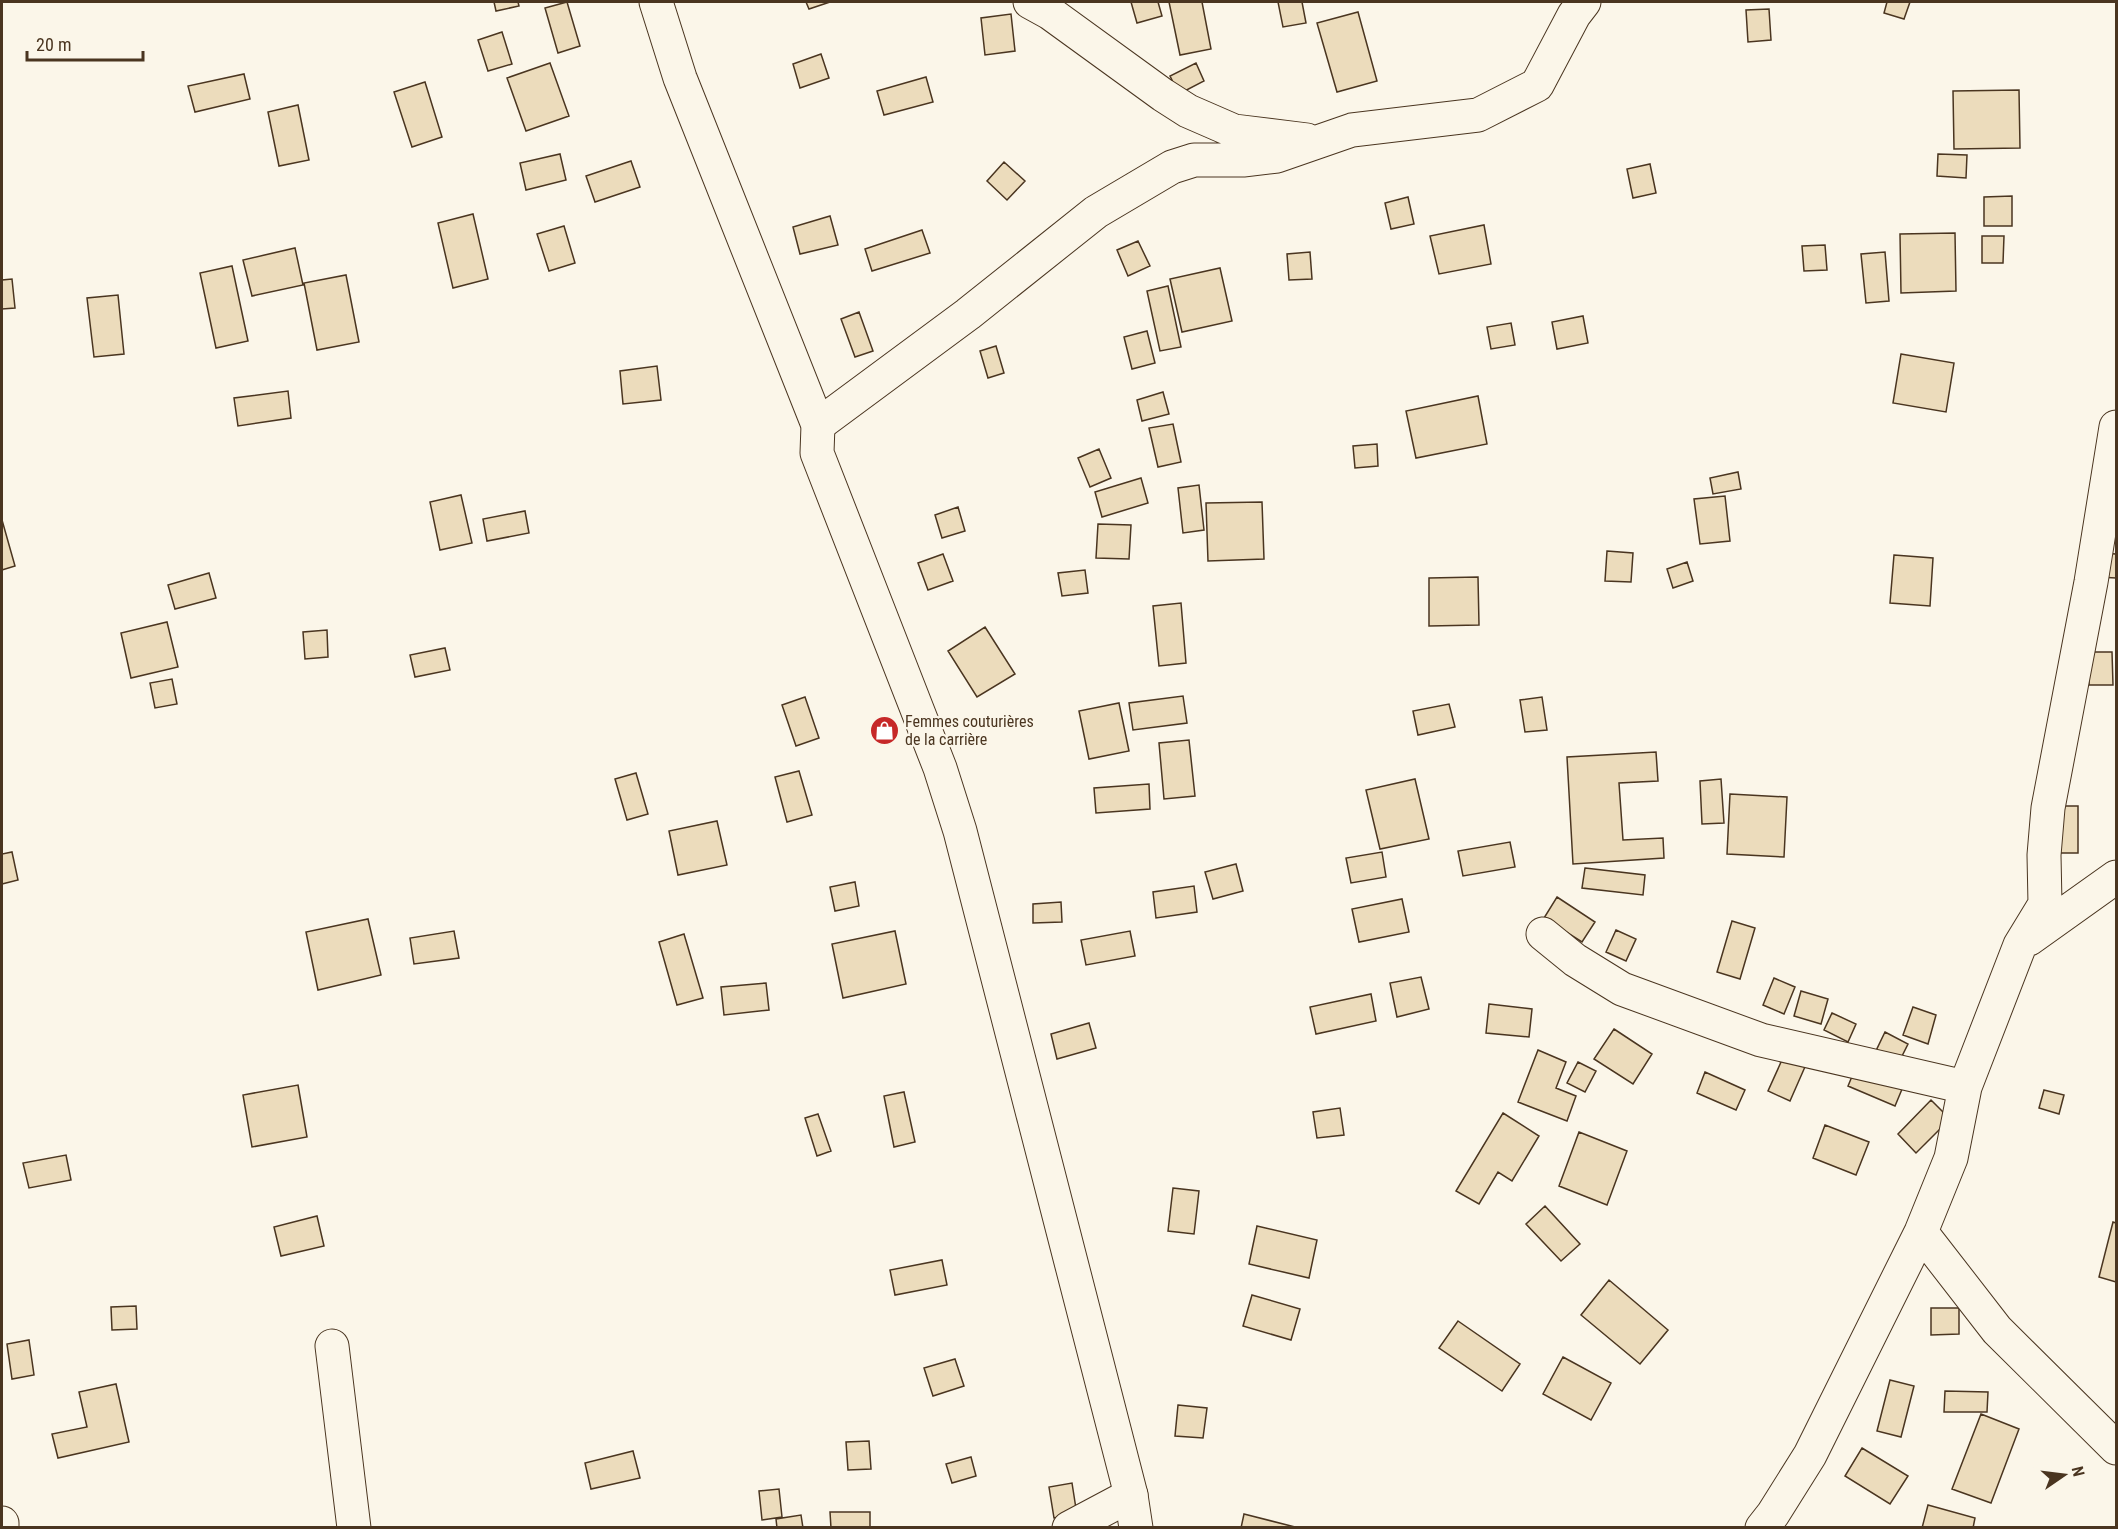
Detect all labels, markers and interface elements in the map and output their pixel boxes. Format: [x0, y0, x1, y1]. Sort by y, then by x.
scale bar [27, 24, 142, 62]
text: 20 m [36, 34, 71, 55]
place label: Femmes couturières de la carrière [905, 712, 1034, 749]
shop icon: Femmes couturières de la carrière [868, 714, 900, 746]
north arrow [2034, 1445, 2094, 1505]
text: N [2068, 1464, 2088, 1479]

